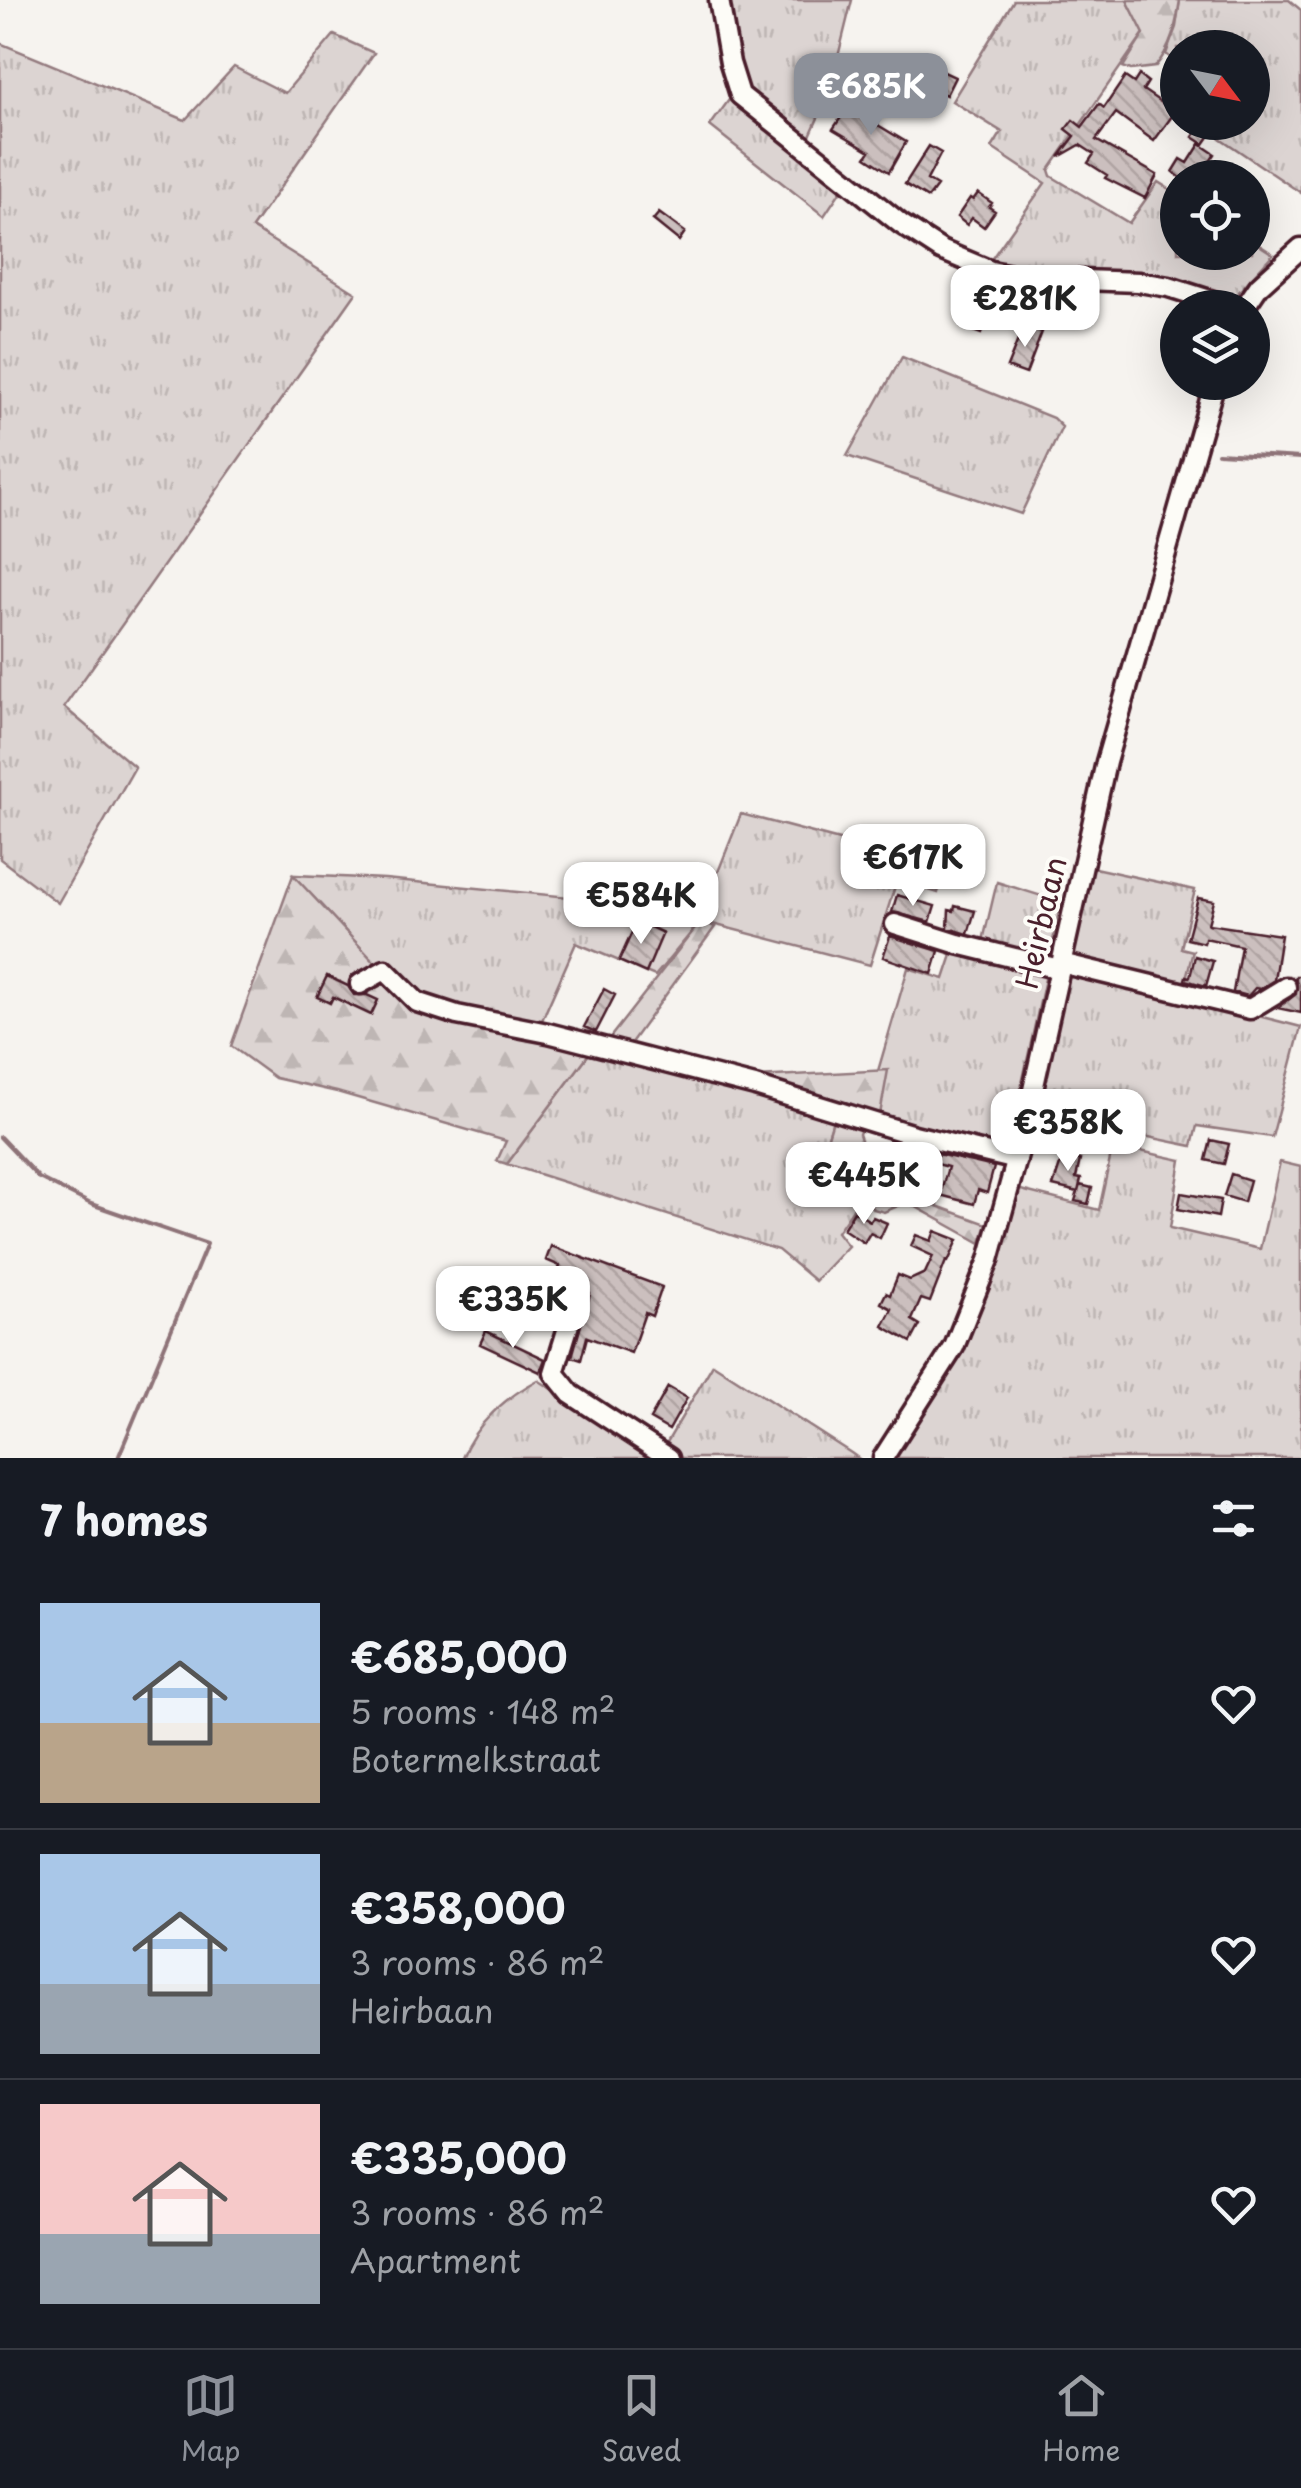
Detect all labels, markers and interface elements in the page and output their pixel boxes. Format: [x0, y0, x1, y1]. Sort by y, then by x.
north arrow [1160, 30, 1270, 140]
map controls [1160, 30, 1270, 400]
pin: €685K [801, 53, 941, 138]
text: €685K [816, 61, 926, 109]
button: locate [1160, 160, 1270, 270]
pin: €281K [955, 265, 1095, 350]
text: €281K [973, 273, 1077, 321]
button: layers [1160, 290, 1270, 400]
pin: €617K [843, 824, 983, 909]
text: €617K [863, 832, 963, 880]
street label: Heirbaan [1003, 852, 1077, 993]
pin: €584K [571, 862, 711, 947]
text: €584K [585, 870, 697, 918]
pin: €358K [998, 1089, 1138, 1174]
text: €358K [1013, 1097, 1123, 1145]
pin: €445K [794, 1142, 934, 1227]
text: €445K [808, 1150, 920, 1198]
pin: €335K [443, 1266, 583, 1351]
text: €335K [458, 1274, 568, 1322]
text: 7 homes [40, 1487, 208, 1550]
icon: filters [1206, 1491, 1261, 1546]
text: €685,000 [350, 1624, 568, 1687]
icon: home [120, 1643, 240, 1763]
icon: heart [1206, 1676, 1261, 1731]
text: 5 rooms · 148 m² [350, 1687, 615, 1735]
text: Botermelkstraat [350, 1735, 601, 1783]
text: €358,000 [350, 1875, 566, 1938]
icon: home [120, 1894, 240, 2014]
icon: heart [1206, 1927, 1261, 1982]
text: 3 rooms · 86 m² [350, 1938, 605, 1986]
text: Heirbaan [350, 1986, 493, 2034]
text: €335,000 [350, 2125, 567, 2188]
icon: home [120, 2144, 240, 2264]
icon: heart [1206, 2177, 1261, 2232]
text: 3 rooms · 86 m² [350, 2188, 605, 2236]
text: Apartment [350, 2236, 521, 2284]
tab: Map [181, 2368, 240, 2471]
tab: Saved [602, 2368, 681, 2471]
tab: Home [1042, 2368, 1120, 2471]

